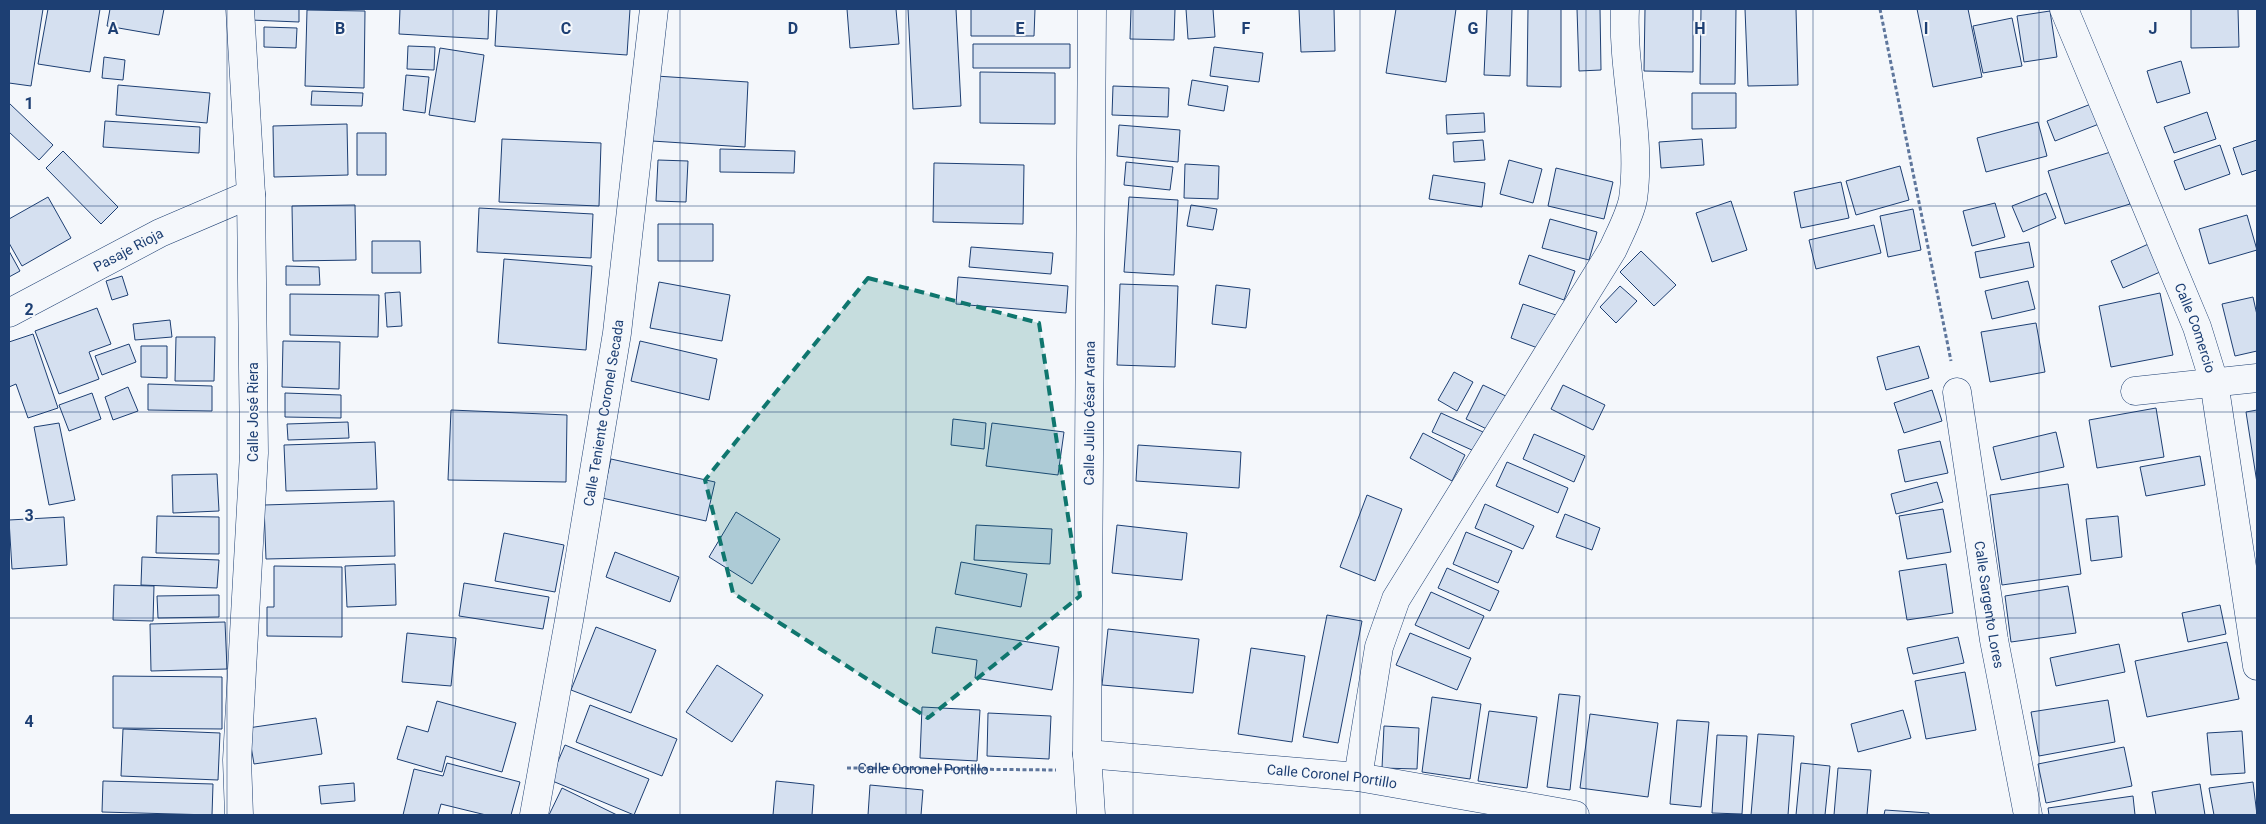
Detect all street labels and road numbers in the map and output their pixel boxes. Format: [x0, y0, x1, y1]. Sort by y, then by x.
street label: Pasaje Rioja [91, 225, 166, 275]
street label: Calle Comercio [2171, 281, 2219, 375]
street label: Calle Teniente Coronel Secada [580, 319, 626, 508]
street label: Calle Julio César Arana [1081, 341, 1098, 485]
street label: Calle José Riera [245, 362, 261, 462]
street label: Calle Sargento Lores [1971, 540, 2007, 670]
street label: Calle Coronel Portillo [857, 760, 989, 777]
street label: Calle Coronel Portillo [1266, 761, 1398, 792]

